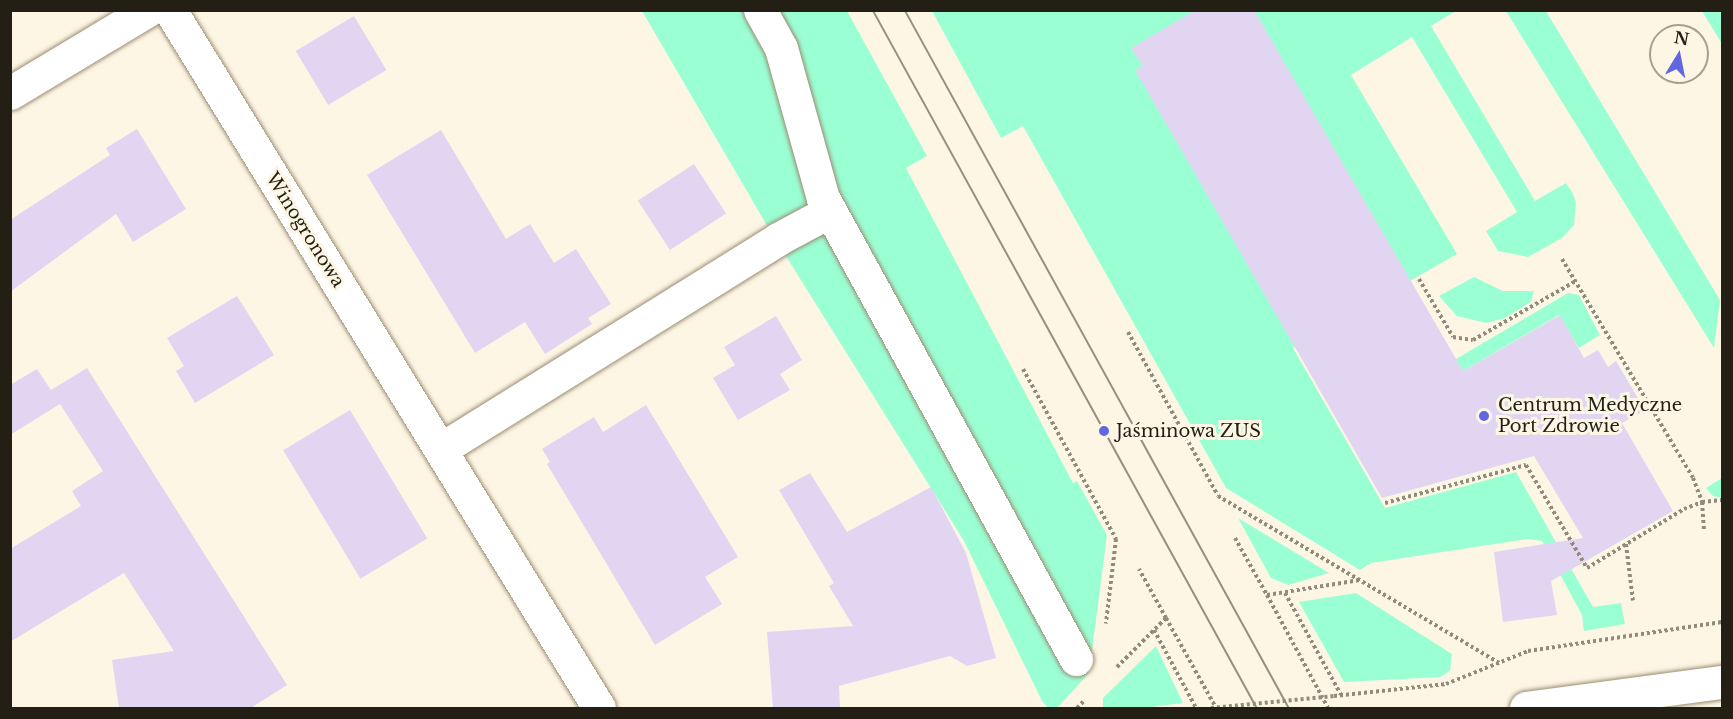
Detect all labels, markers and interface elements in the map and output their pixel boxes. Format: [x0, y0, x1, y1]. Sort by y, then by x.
north arrow [1649, 24, 1709, 84]
text: N [1673, 27, 1691, 49]
street label: Winogronowa [261, 169, 349, 291]
place label: Centrum Medyczne Port Zdrowie [1498, 395, 1682, 438]
marker: Centrum Medyczne Port Zdrowie [1475, 407, 1493, 425]
place label: Jaśminowa ZUS [1116, 420, 1261, 442]
marker: Jaśminowa ZUS [1097, 424, 1111, 438]

